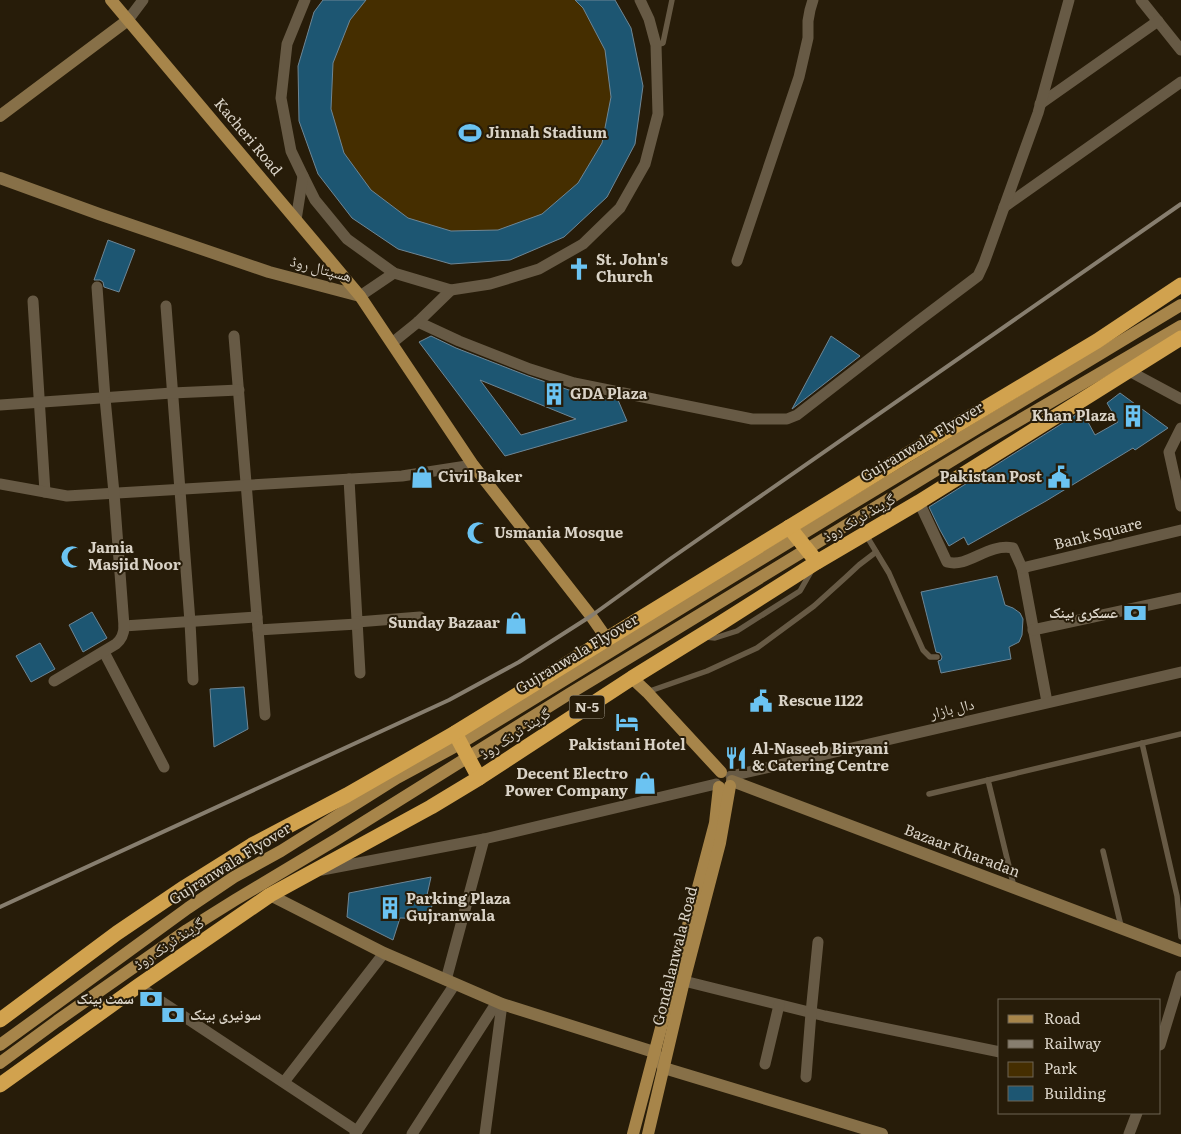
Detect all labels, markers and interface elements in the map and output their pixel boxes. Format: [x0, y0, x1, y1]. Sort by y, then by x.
street label: Kacheri Road [210, 92, 289, 180]
sports icon: Jinnah Stadium [457, 120, 483, 146]
place label: Jinnah Stadium [486, 120, 607, 143]
place label: St. John's Church [596, 247, 668, 287]
street label: ھسپتال روڈ [288, 248, 355, 287]
church icon: St. John's Church [566, 256, 592, 282]
building icon: GDA Plaza [541, 381, 567, 407]
place label: GDA Plaza [570, 381, 648, 404]
street label: Gujranwala Flyover [855, 395, 987, 487]
place label: Khan Plaza [1031, 403, 1116, 426]
building icon: Khan Plaza [1120, 403, 1146, 429]
shop icon: Civil Baker [409, 464, 435, 490]
place label: Civil Baker [438, 464, 522, 487]
place label: Pakistan Post [939, 464, 1042, 487]
public building icon: Pakistan Post [1046, 464, 1072, 490]
street label: گرینڈ ٹرنک روڈ [817, 486, 899, 547]
street label: Bank Square [1051, 510, 1144, 555]
mosque icon: Usmania Mosque [465, 520, 491, 546]
place label: Usmania Mosque [494, 520, 624, 543]
place label: Jamia Masjid Noor [88, 535, 181, 575]
mosque icon: Jamia Masjid Noor [59, 544, 85, 570]
place label: عسکری بینک [1049, 600, 1118, 623]
bank icon: عسکری بینک [1122, 600, 1148, 626]
street label: Gujranwala Flyover [510, 607, 642, 699]
place label: Sunday Bazaar [388, 610, 500, 633]
shop icon: Sunday Bazaar [503, 610, 529, 636]
public building icon: Rescue 1122 [748, 688, 774, 714]
place label: Rescue 1122 [778, 688, 863, 711]
street label: دال بازار [926, 691, 976, 724]
road number: N-5 [570, 696, 604, 719]
street label: گرینڈ ٹرنک روڈ [474, 701, 555, 764]
hotel icon: Pakistani Hotel [614, 709, 640, 735]
place label: Pakistani Hotel [568, 732, 686, 755]
place label: Al-Naseeb Biryani & Catering Centre [752, 736, 889, 776]
restaurant icon: Al-Naseeb Biryani & Catering Centre [723, 745, 749, 771]
place label: Decent Electro Power Company [505, 761, 629, 801]
shop icon: Decent Electro Power Company [632, 770, 658, 796]
street label: Gujranwala Flyover [164, 816, 295, 910]
street label: Bazaar Kharadan [901, 817, 1024, 882]
street label: Gondalanwala Road [645, 884, 702, 1028]
place label: Parking Plaza Gujranwala [406, 886, 511, 926]
building icon: Parking Plaza Gujranwala [377, 895, 403, 921]
street label: گرینڈ ٹرنک روڈ [128, 910, 208, 975]
place label: سمٹ بینک [77, 986, 134, 1009]
bank icon: سمٹ بینک [138, 986, 164, 1012]
legend [998, 999, 1161, 1114]
bank icon: سونیری بینک [160, 1002, 186, 1028]
place label: سونیری بینک [190, 1002, 261, 1025]
text: Road [1044, 1006, 1080, 1029]
text: Railway [1044, 1031, 1102, 1054]
text: Park [1044, 1056, 1078, 1079]
text: Building [1044, 1081, 1106, 1104]

